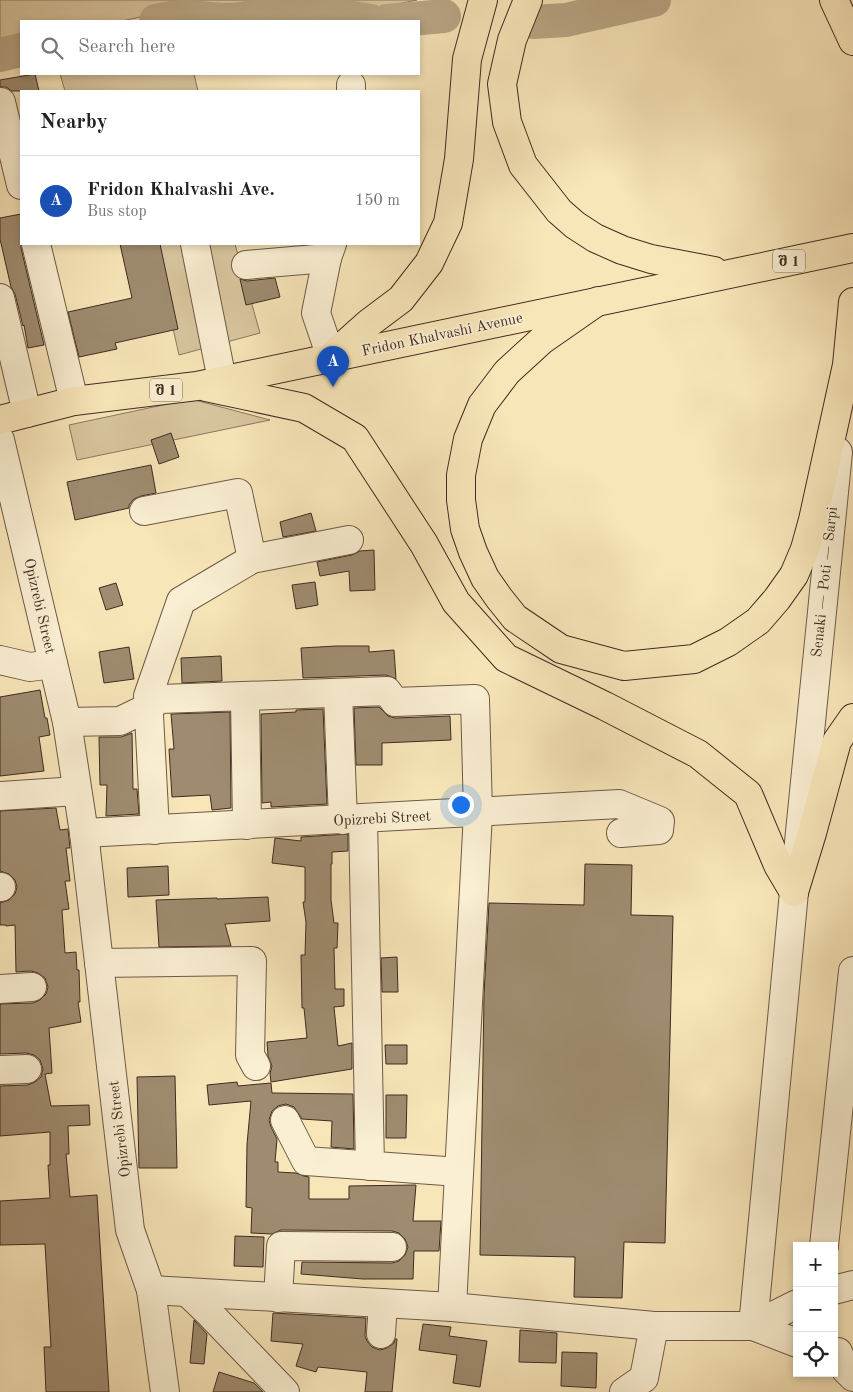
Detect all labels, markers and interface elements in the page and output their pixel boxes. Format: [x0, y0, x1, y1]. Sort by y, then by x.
search box [20, 20, 420, 75]
icon: search [38, 34, 66, 62]
text: Search here [78, 38, 175, 57]
text: Nearby [40, 112, 108, 133]
text: Fridon Khalvashi Ave. [87, 181, 275, 200]
text: A [50, 193, 62, 209]
text: 150 m [355, 193, 400, 209]
text: Bus stop [87, 204, 147, 220]
road number: შ 1 [773, 250, 805, 272]
street label: Fridon Khalvashi Avenue [360, 311, 524, 360]
pin: A [317, 346, 349, 387]
road number: შ 1 [150, 378, 182, 402]
street label: Senaki — Poti — Sarpi [810, 506, 841, 658]
street label: Opizrebi Street [20, 557, 57, 656]
your location [448, 792, 474, 818]
street label: Opizrebi Street [333, 809, 431, 830]
street label: Opizrebi Street [107, 1079, 134, 1178]
map controls [793, 1242, 838, 1377]
button: + [793, 1242, 838, 1287]
button: − [793, 1287, 838, 1332]
button: locate [793, 1332, 838, 1377]

